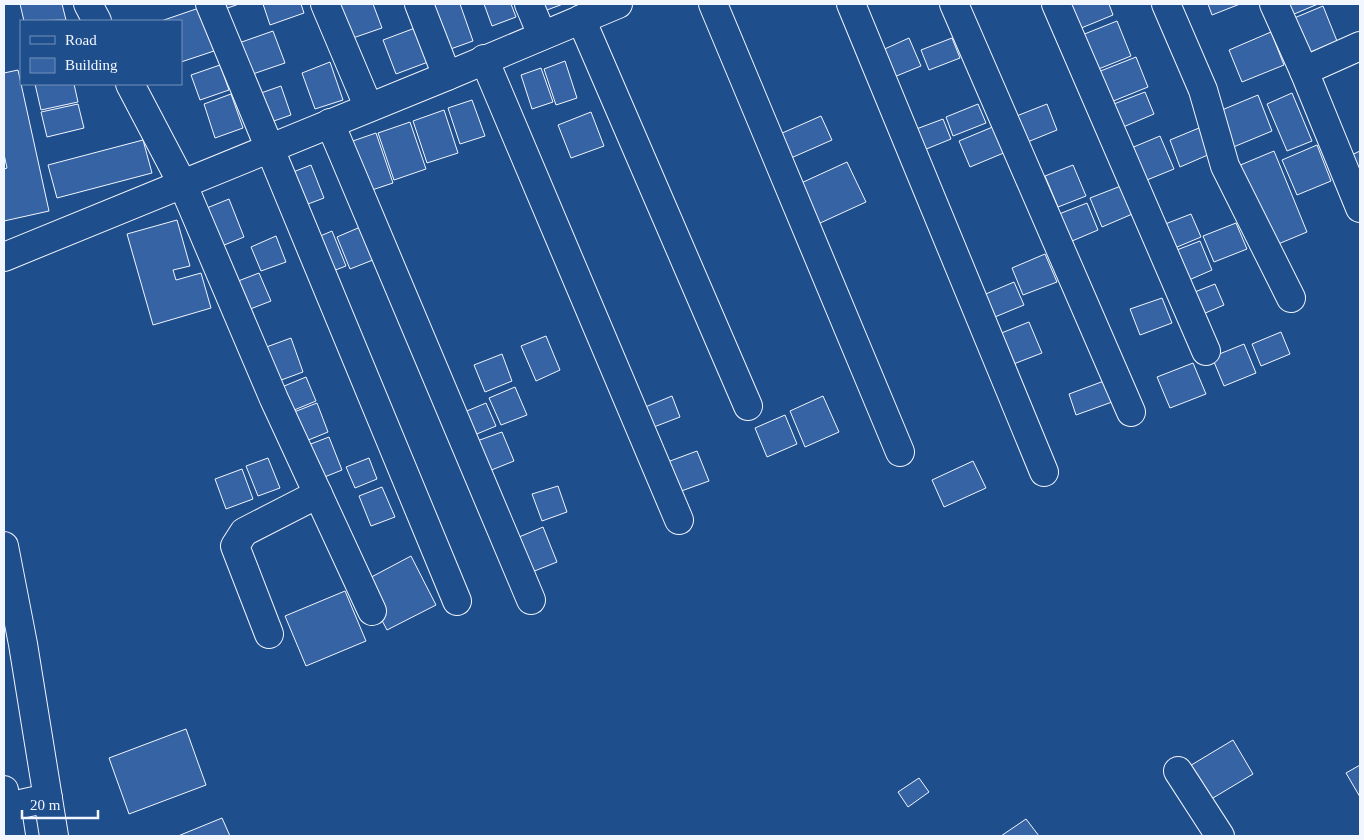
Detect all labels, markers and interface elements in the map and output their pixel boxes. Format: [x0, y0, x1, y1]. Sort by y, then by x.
legend [20, 20, 182, 85]
text: Road [65, 32, 97, 48]
text: Building [65, 57, 118, 73]
scale bar [22, 788, 99, 820]
text: 20 m [30, 797, 61, 813]

